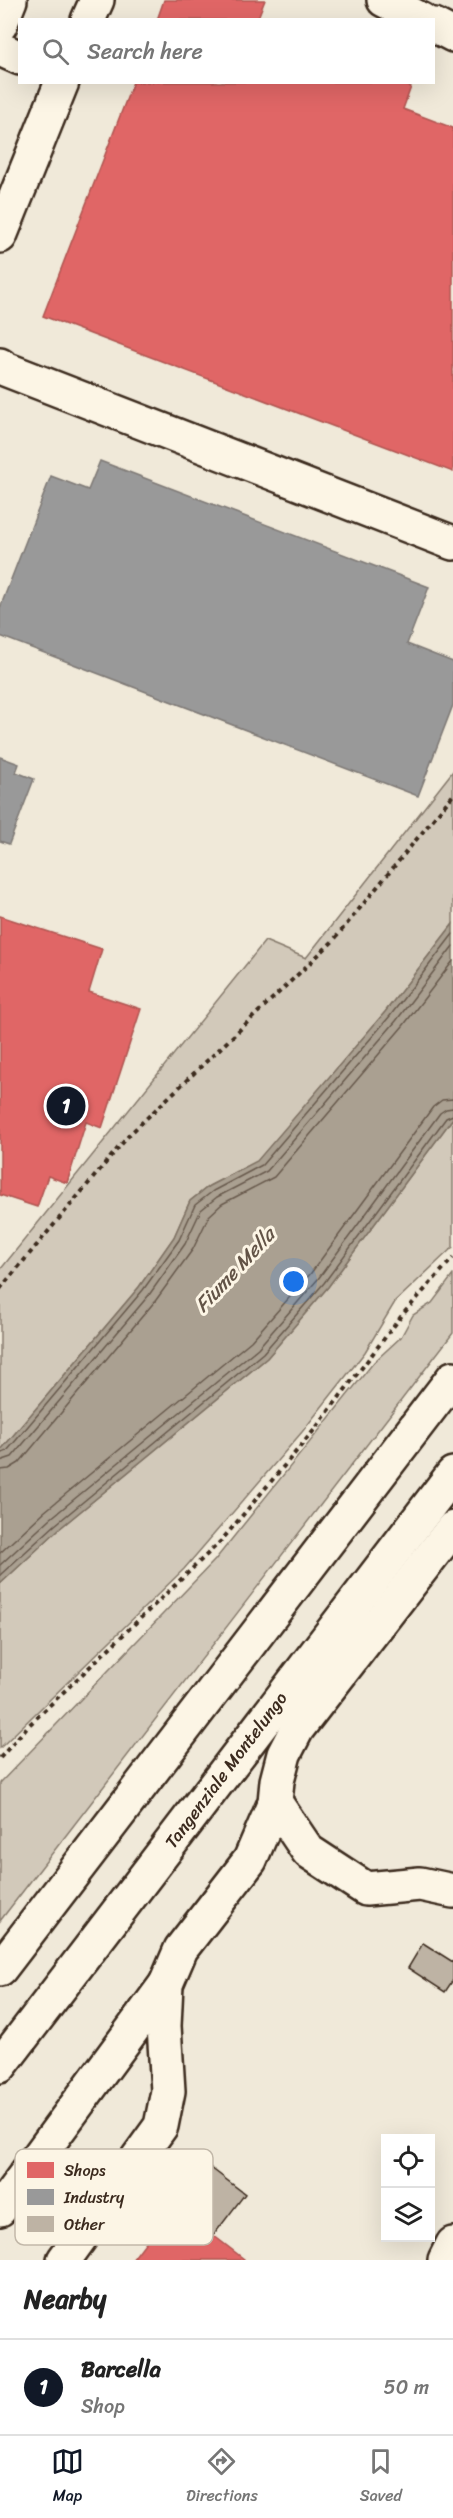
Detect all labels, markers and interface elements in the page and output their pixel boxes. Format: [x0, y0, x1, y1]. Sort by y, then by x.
search box [18, 18, 435, 84]
text: Search here [87, 32, 203, 71]
icon: search [39, 35, 72, 68]
pin: 1 [46, 1084, 86, 1128]
water label: Fiume Mella [186, 1217, 286, 1321]
your location [279, 1267, 308, 1296]
street label: Tangenziale Montelungo [156, 1684, 296, 1855]
map controls [381, 2134, 435, 2242]
button: locate [381, 2134, 435, 2188]
legend [15, 2149, 213, 2245]
text: Shops [64, 2156, 106, 2185]
text: Industry [63, 2183, 125, 2212]
button: layers [381, 2188, 435, 2242]
text: Other [64, 2210, 106, 2239]
text: Nearby [24, 2276, 106, 2322]
text: Barcella [81, 2350, 161, 2389]
text: 1 [39, 2370, 48, 2405]
text: 50 m [384, 2370, 429, 2405]
text: Shop [81, 2389, 125, 2424]
tab: Map [51, 2445, 84, 2510]
tab: Directions [186, 2445, 258, 2510]
tab: Saved [360, 2445, 402, 2510]

